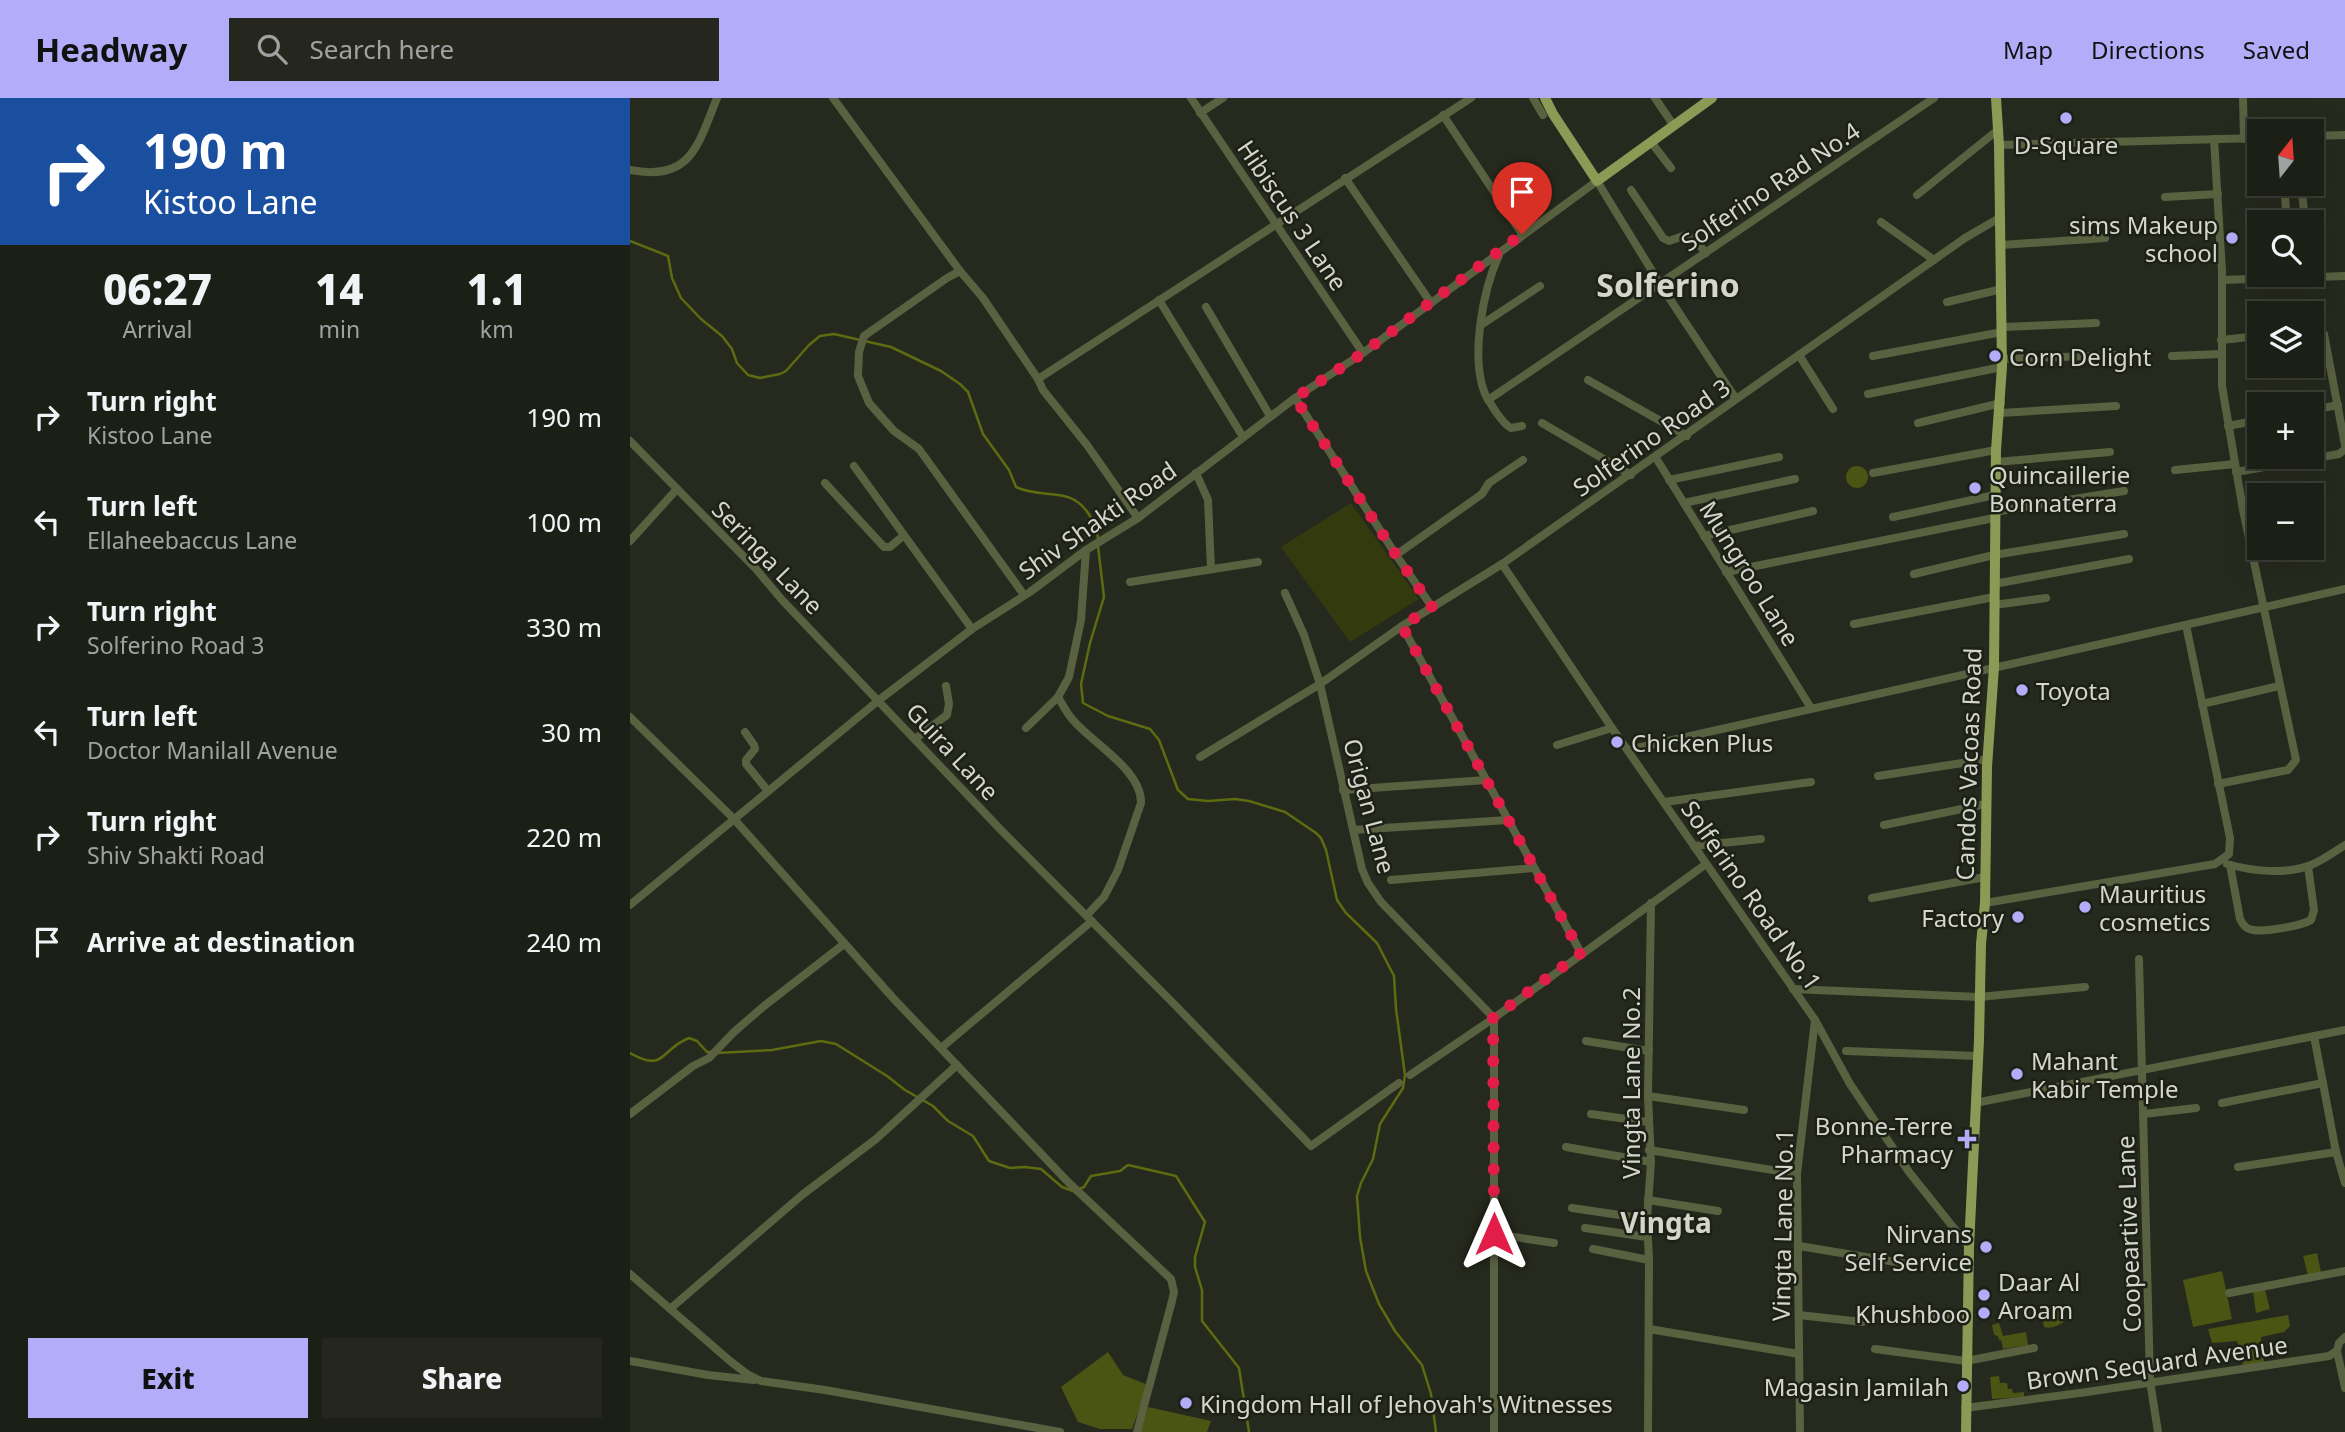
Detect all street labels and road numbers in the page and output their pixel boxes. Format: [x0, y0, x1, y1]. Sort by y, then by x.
street label: Solferino Rad No.4 [1674, 114, 1866, 258]
street label: Hibiscus 3 Lane [1230, 133, 1356, 297]
street label: Solferino Road 3 [1566, 370, 1736, 504]
street label: Shiv Shakti Road [1011, 453, 1183, 587]
street label: Seringa Lane [705, 493, 831, 621]
street label: Mungroo Lane [1692, 494, 1808, 652]
street label: Candos Vacoas Road [1947, 647, 1989, 881]
street label: Guira Lane [899, 695, 1007, 807]
street label: Origan Lane [1336, 735, 1404, 877]
street label: Solferino Road No.1 [1674, 794, 1830, 996]
street label: Vingta Lane No.2 [1614, 987, 1647, 1179]
street label: Vingta Lane No.1 [1764, 1129, 1800, 1321]
street label: Coopeartive Lane [2108, 1135, 2148, 1333]
street label: Brown Sequard Avenue [2024, 1327, 2290, 1397]

